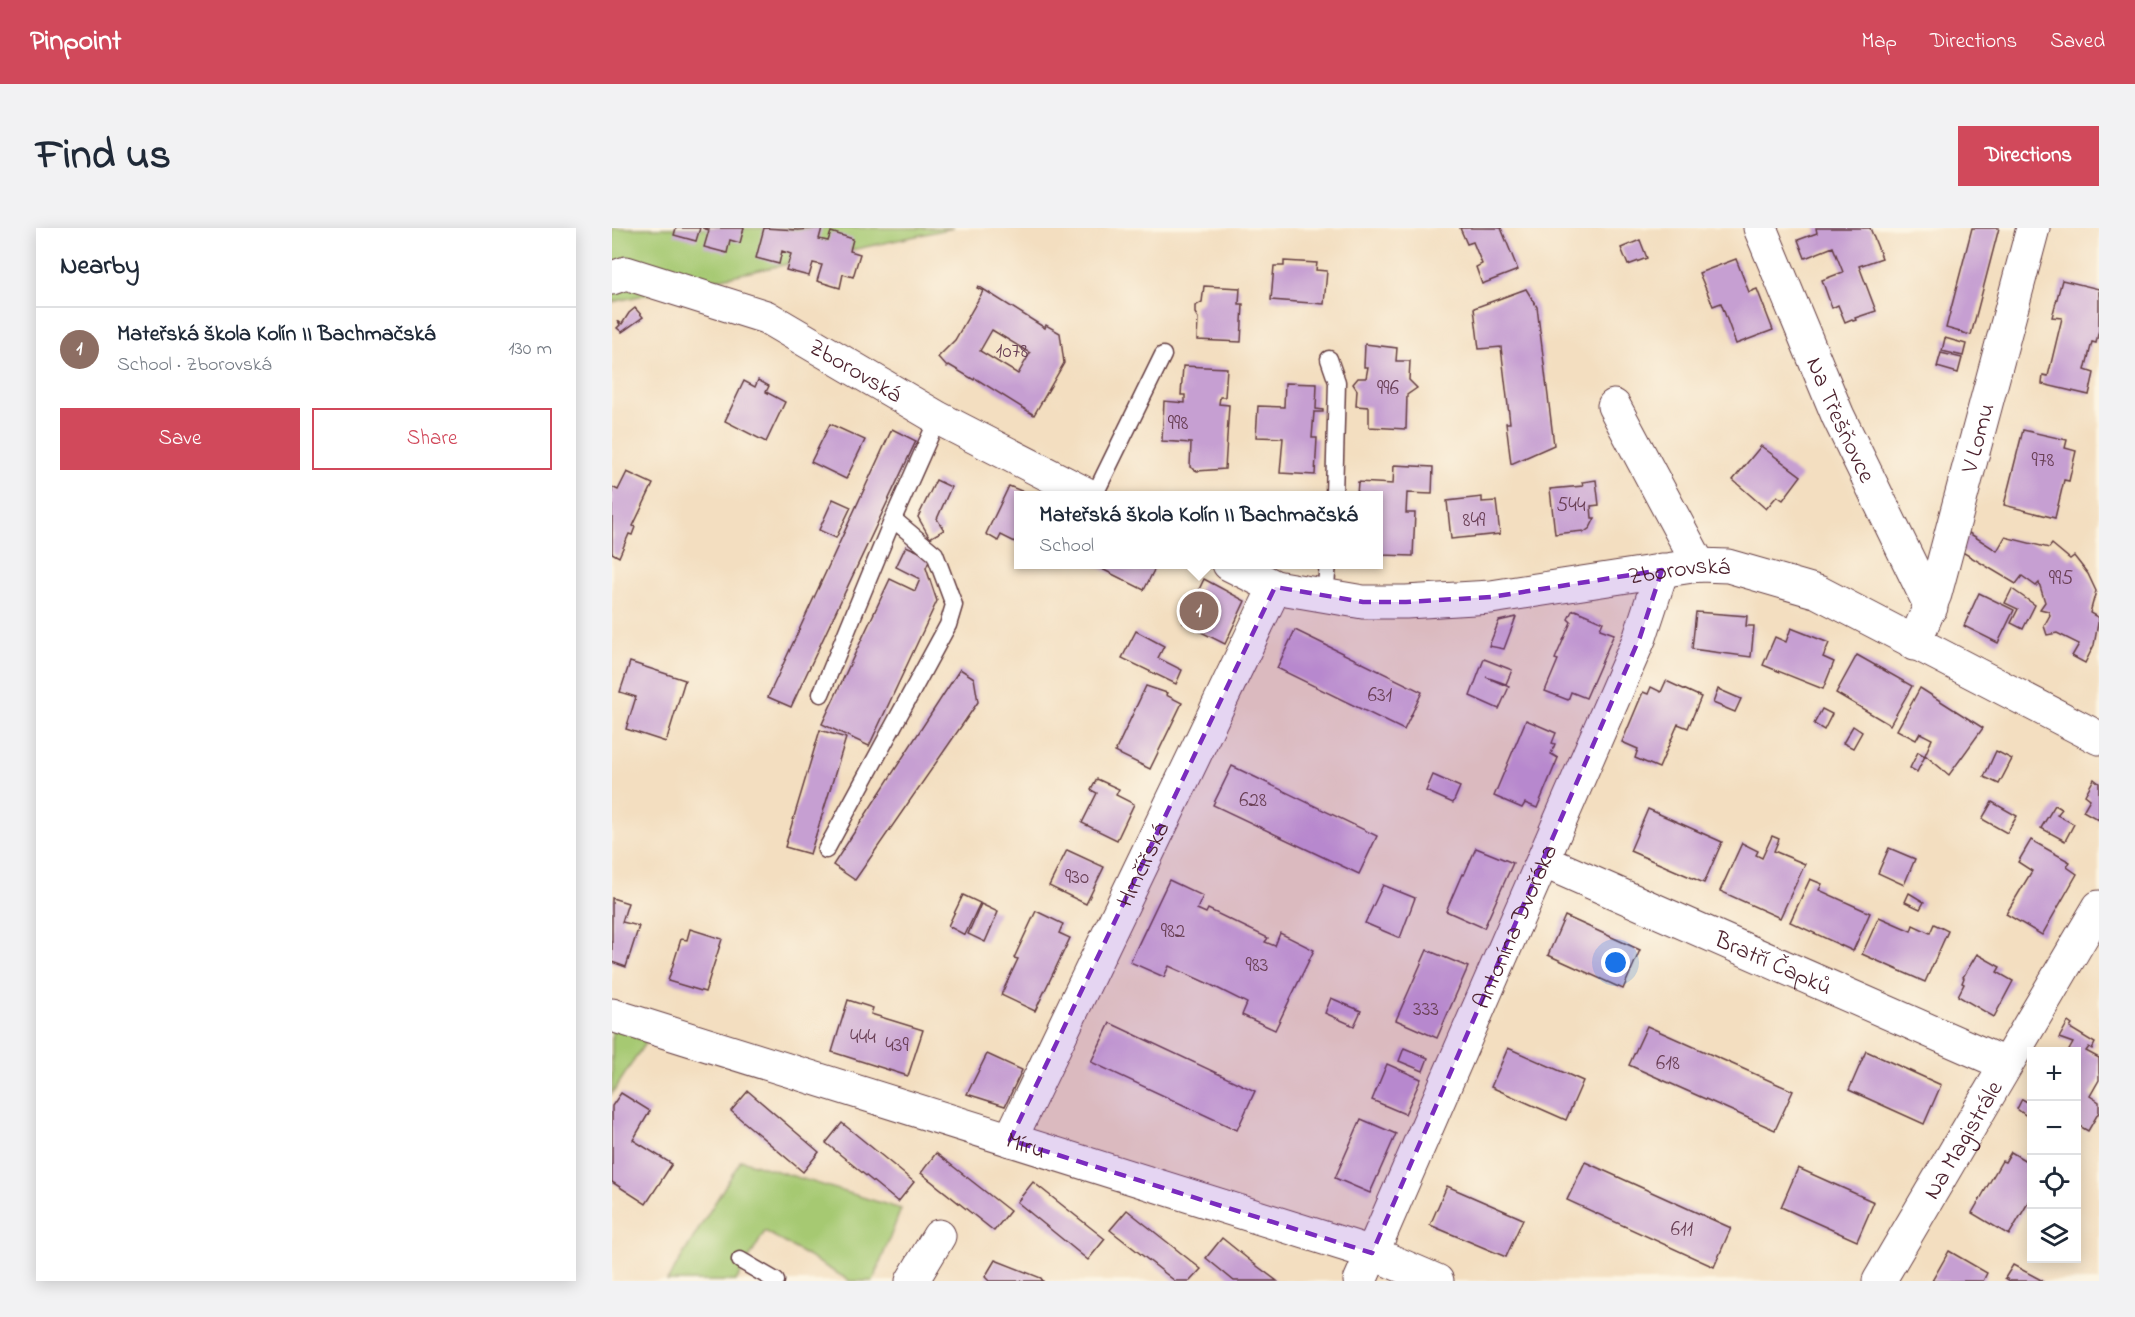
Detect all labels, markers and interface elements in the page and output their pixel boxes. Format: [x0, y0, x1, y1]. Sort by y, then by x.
text: Pinpoint [30, 22, 121, 63]
text: Map [1861, 27, 1897, 57]
text: Directions [1930, 27, 2017, 57]
text: Saved [2050, 27, 2105, 57]
text: Find us [36, 126, 171, 187]
button: Directions [1958, 126, 2099, 186]
text: Nearby [60, 248, 139, 286]
text: Mateřská škola Kolín II Bachmačská [117, 319, 435, 351]
street label: Zborovská [802, 331, 908, 413]
text: 1 [76, 335, 83, 364]
text: 130 m [508, 335, 552, 364]
house number: 1078 [996, 337, 1028, 367]
text: School · Zborovská [117, 351, 272, 380]
street label: Na Třešňovce [1795, 352, 1883, 489]
house number: 996 [1377, 374, 1399, 404]
street label: V Lomu [1953, 400, 2005, 478]
button: Save [60, 408, 300, 470]
button: Share [312, 408, 552, 470]
house number: 998 [1168, 409, 1188, 439]
house number: 978 [2032, 446, 2055, 476]
popup [1014, 491, 1383, 569]
house number: 544 [1556, 491, 1586, 521]
text: Mateřská škola Kolín II Bachmačská [1039, 500, 1358, 532]
house number: 849 [1463, 506, 1486, 536]
text: School [1039, 532, 1094, 561]
street label: Zborovská [1626, 550, 1731, 596]
house number: 995 [2049, 564, 2073, 594]
pin: 1 [1180, 588, 1218, 634]
house number: 631 [1368, 681, 1393, 711]
house number: 628 [1239, 786, 1267, 816]
street label: Hrnčířská [1109, 817, 1180, 914]
street label: Antonína Dvořáka [1465, 839, 1568, 1015]
house number: 930 [1065, 863, 1089, 893]
house number: 982 [1161, 917, 1185, 947]
street label: Bratří Čapků [1707, 923, 1837, 1006]
your location [1601, 948, 1630, 977]
house number: 983 [1246, 951, 1268, 981]
house number: 333 [1413, 995, 1439, 1025]
house number: 444 [850, 1023, 876, 1053]
house number: 439 [885, 1031, 909, 1061]
map controls [2027, 1047, 2081, 1263]
button: + [2027, 1047, 2081, 1101]
house number: 618 [1656, 1049, 1680, 1079]
street label: Na Magistrále [1916, 1075, 2013, 1207]
button: − [2027, 1101, 2081, 1155]
street label: Míru [1001, 1124, 1050, 1170]
button: locate [2027, 1155, 2081, 1209]
button: layers [2027, 1209, 2081, 1263]
house number: 611 [1671, 1215, 1694, 1245]

